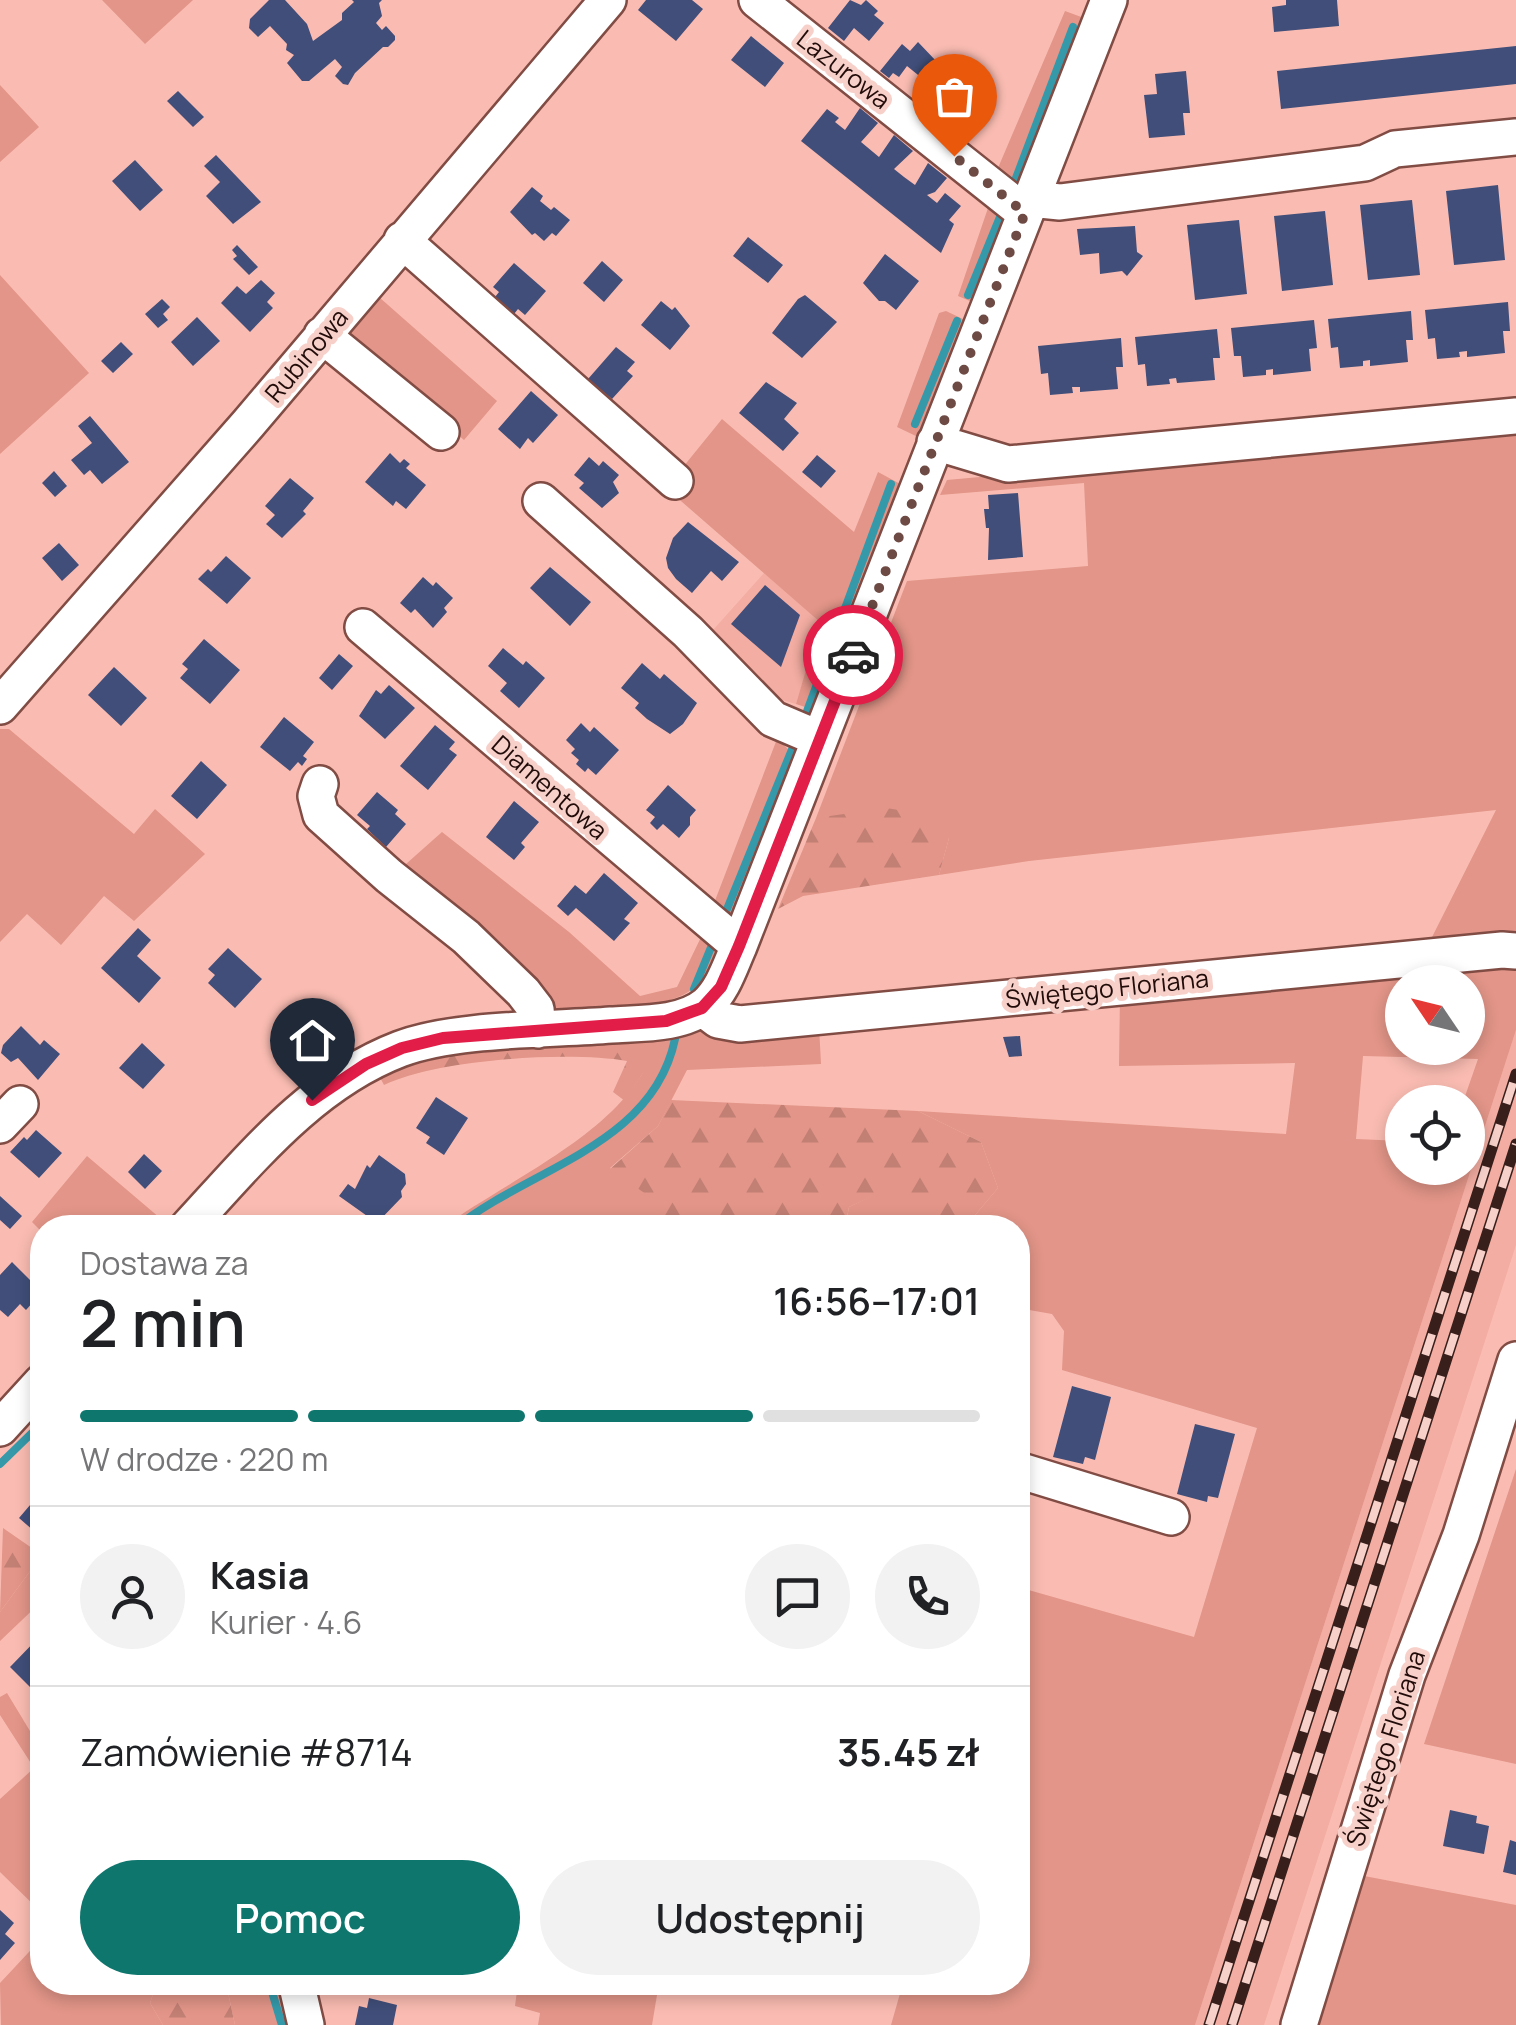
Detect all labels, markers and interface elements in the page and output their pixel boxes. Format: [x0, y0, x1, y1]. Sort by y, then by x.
street label: Lazurowa [790, 21, 898, 117]
pin [912, 54, 997, 157]
icon: bag [927, 69, 982, 124]
street label: Rubinowa [256, 301, 356, 409]
courier [803, 605, 903, 705]
icon: car [826, 628, 881, 683]
street label: Diamentowa [485, 727, 615, 847]
street label: Świętego Floriana [1004, 960, 1210, 1016]
north arrow [1385, 965, 1485, 1065]
map controls [1385, 965, 1485, 1185]
pin [270, 998, 355, 1101]
icon: home [285, 1013, 340, 1068]
button: locate [1385, 1085, 1485, 1185]
text: Dostawa za [80, 1241, 249, 1285]
text: 16:56–17:01 [773, 1274, 980, 1326]
text: 2 min [80, 1278, 246, 1367]
text: W drodze · 220 m [80, 1437, 328, 1481]
button: person [80, 1544, 185, 1649]
button: chat [745, 1544, 850, 1649]
button: phone [875, 1544, 980, 1649]
text: Kasia [210, 1548, 310, 1600]
text: Kurier · 4.6 [210, 1600, 362, 1644]
street label: Świętego Floriana [1337, 1645, 1433, 1851]
text: Zamówienie #8714 [80, 1725, 413, 1777]
text: 35.45 zł [837, 1725, 980, 1777]
button: Pomoc [80, 1860, 520, 1975]
button: Udostępnij [540, 1860, 980, 1975]

